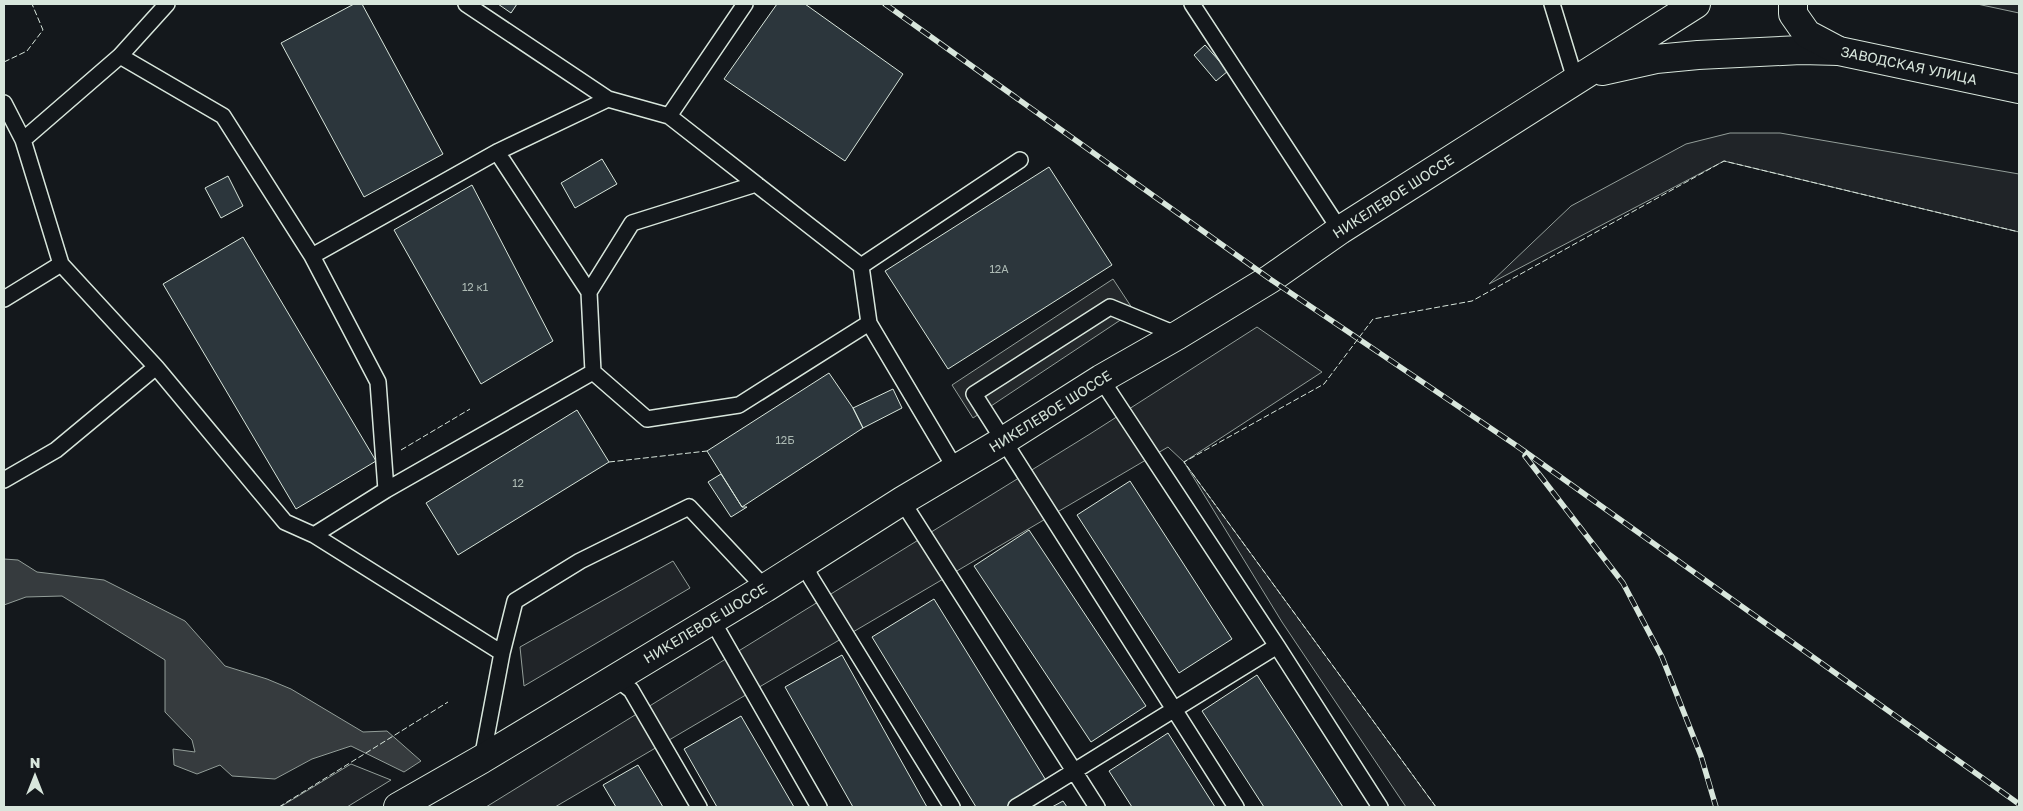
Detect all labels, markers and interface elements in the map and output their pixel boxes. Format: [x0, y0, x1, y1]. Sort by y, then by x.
street label: ЗАВОДСКАЯ УЛИЦА [1839, 42, 1979, 88]
street label: НИКЕЛЕВОЕ ШОССЕ [1329, 150, 1457, 242]
house number: 12А [989, 262, 1009, 275]
house number: 12 к1 [462, 280, 488, 293]
street label: НИКЕЛЕВОЕ ШОССЕ [986, 366, 1114, 456]
house number: 12Б [775, 433, 795, 446]
house number: 12 [512, 476, 524, 489]
street label: НИКЕЛЕВОЕ ШОССЕ [640, 579, 770, 667]
north arrow [10, 751, 60, 801]
text: N [30, 754, 40, 771]

